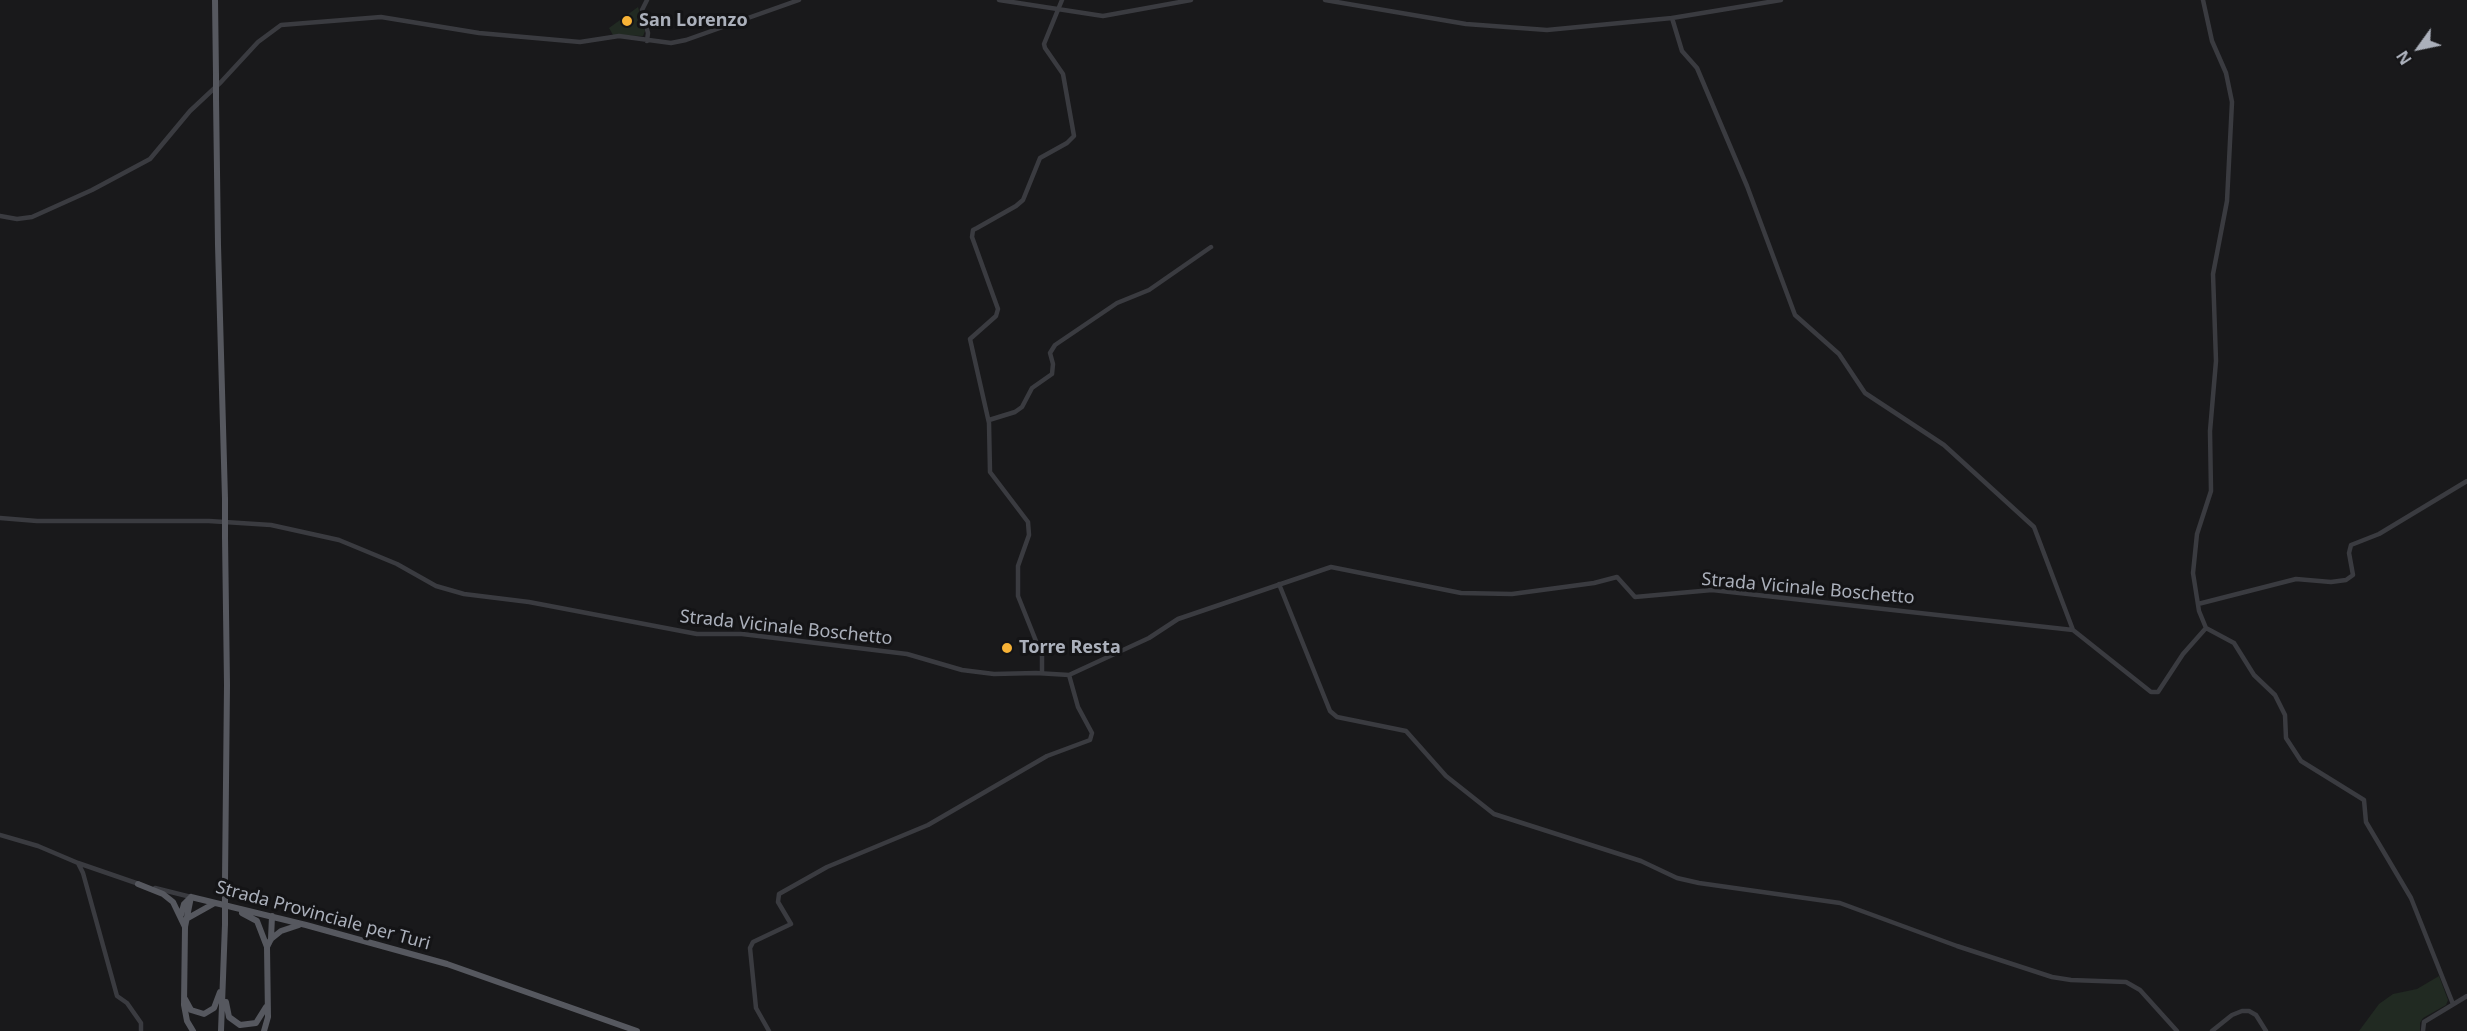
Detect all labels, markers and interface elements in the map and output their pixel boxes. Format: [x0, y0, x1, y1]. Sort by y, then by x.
place label: San Lorenzo [639, 10, 748, 32]
marker: San Lorenzo [620, 14, 634, 28]
north arrow [2389, 18, 2449, 78]
text: N [2391, 46, 2417, 69]
street label: Strada Vicinale Boschetto [1701, 569, 1915, 609]
street label: Strada Vicinale Boschetto [679, 606, 893, 650]
place label: Torre Resta [1019, 637, 1121, 659]
marker: Torre Resta [1000, 641, 1014, 655]
street label: Strada Provinciale per Turi [213, 877, 433, 955]

